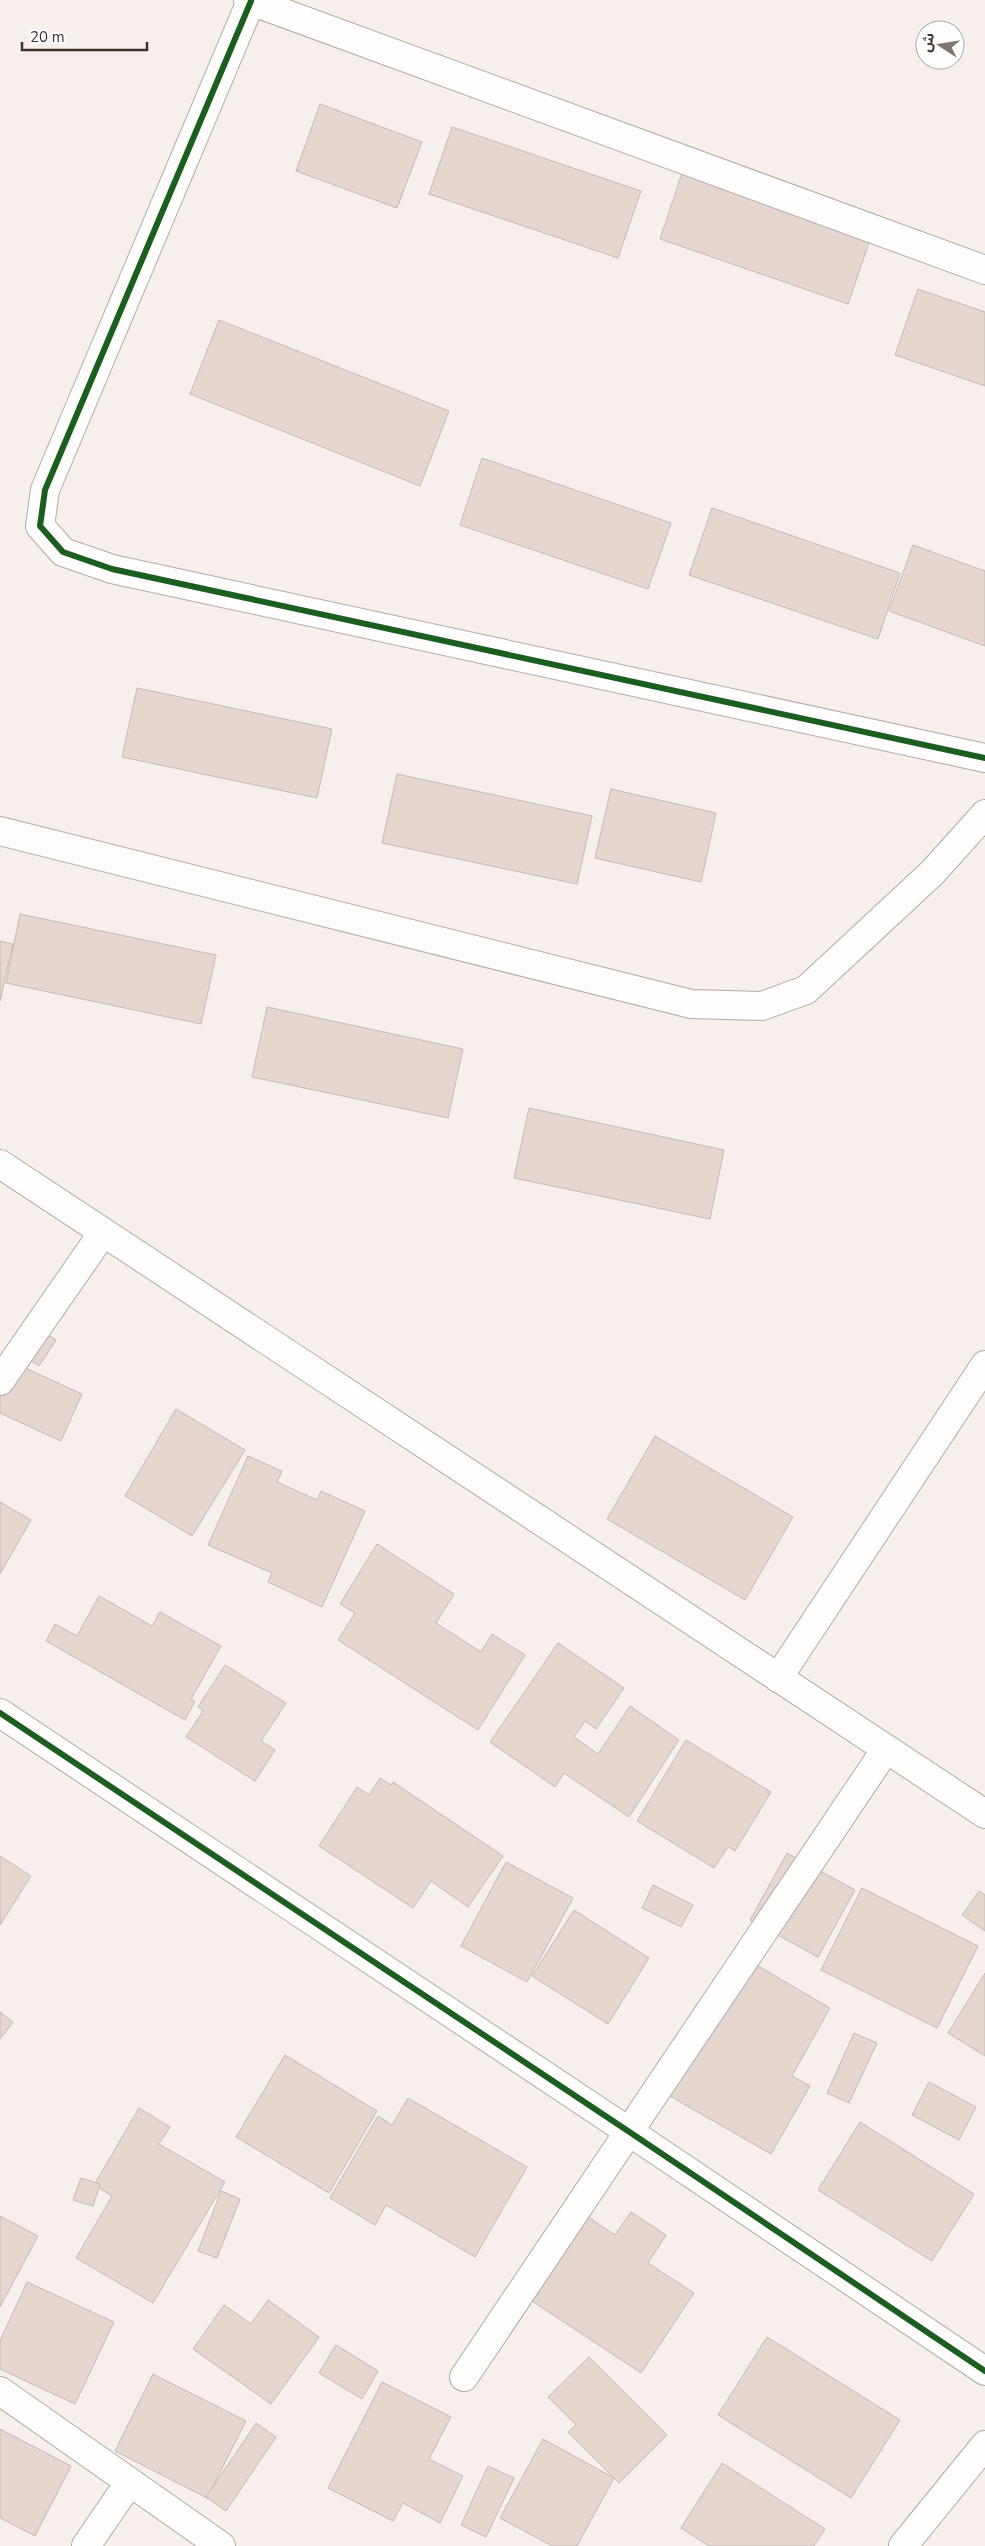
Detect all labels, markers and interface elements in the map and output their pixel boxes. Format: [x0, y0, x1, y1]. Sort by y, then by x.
scale bar [22, 20, 148, 52]
north arrow [915, 20, 965, 70]
text: 20 m [30, 27, 65, 47]
text: ش [916, 31, 939, 54]

